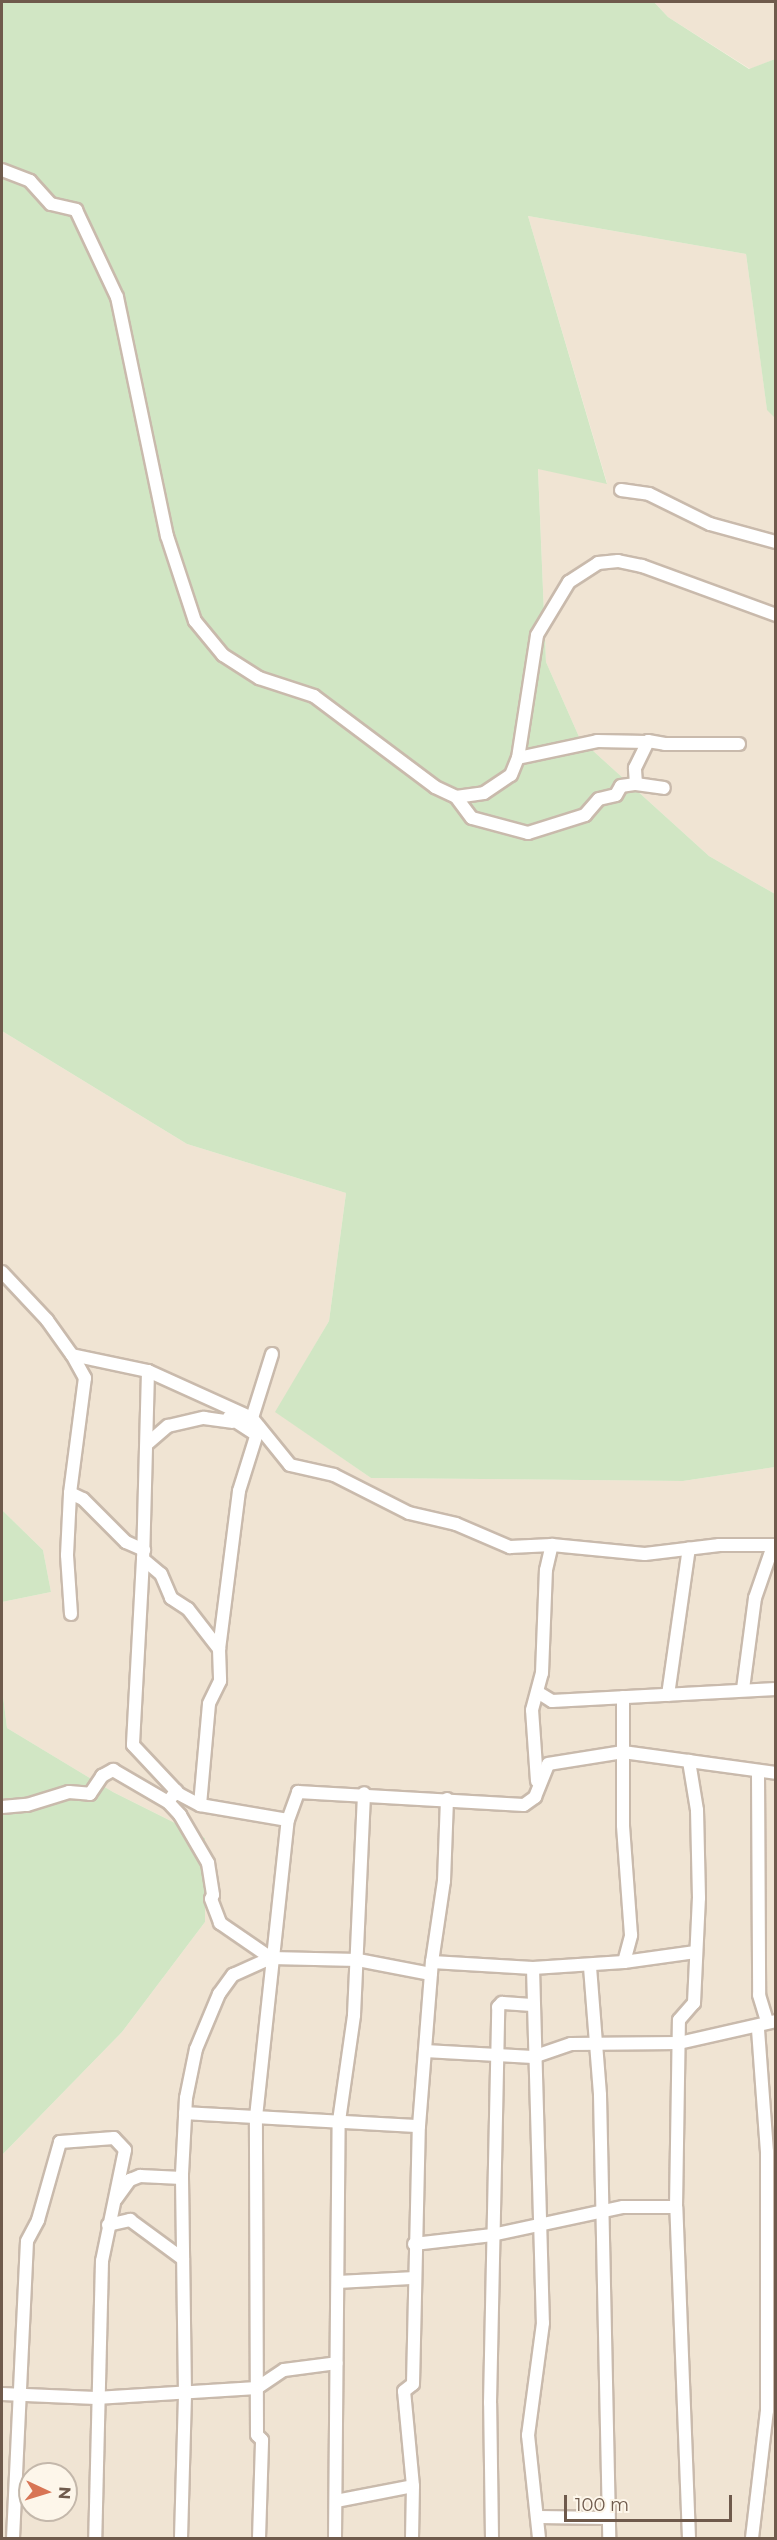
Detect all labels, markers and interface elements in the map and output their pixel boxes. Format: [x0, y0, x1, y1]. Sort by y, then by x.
north arrow [18, 2462, 78, 2522]
scale bar [567, 2483, 735, 2521]
text: N [55, 2486, 74, 2500]
text: 100 m [575, 2494, 629, 2516]

